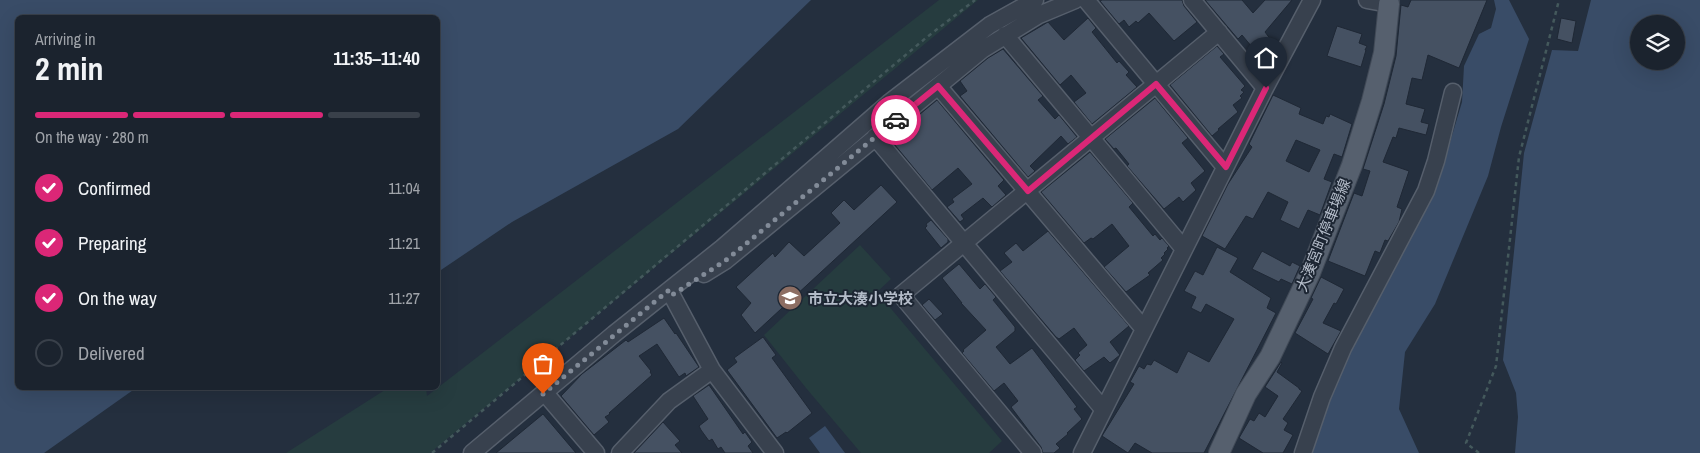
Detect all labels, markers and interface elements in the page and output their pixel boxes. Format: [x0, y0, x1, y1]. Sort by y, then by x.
map controls [1630, 15, 1685, 70]
button: layers [1630, 15, 1685, 70]
text: Arriving in [35, 28, 96, 50]
pin [1245, 37, 1287, 88]
icon: home [1252, 44, 1280, 72]
text: 11:35–11:40 [333, 45, 420, 71]
text: 2 min [35, 47, 104, 90]
courier [871, 95, 921, 145]
icon: car [882, 106, 910, 134]
text: On the way · 280 m [35, 126, 149, 148]
icon: check [35, 174, 63, 202]
text: Confirmed [78, 175, 151, 201]
street label: 大湊宮町停車場線 [1291, 175, 1355, 295]
text: 11:04 [388, 177, 420, 199]
icon: check [35, 229, 63, 257]
text: Preparing [78, 230, 146, 256]
text: 11:21 [388, 232, 420, 254]
icon: check [35, 284, 63, 312]
text: On the way [78, 285, 157, 311]
school or university icon: 市立大湊小学校 [777, 285, 803, 311]
text: 11:27 [388, 287, 420, 309]
place label: 市立大湊小学校 [808, 288, 913, 309]
text: Delivered [78, 340, 145, 366]
pin [522, 343, 564, 394]
icon: bag [529, 350, 557, 378]

